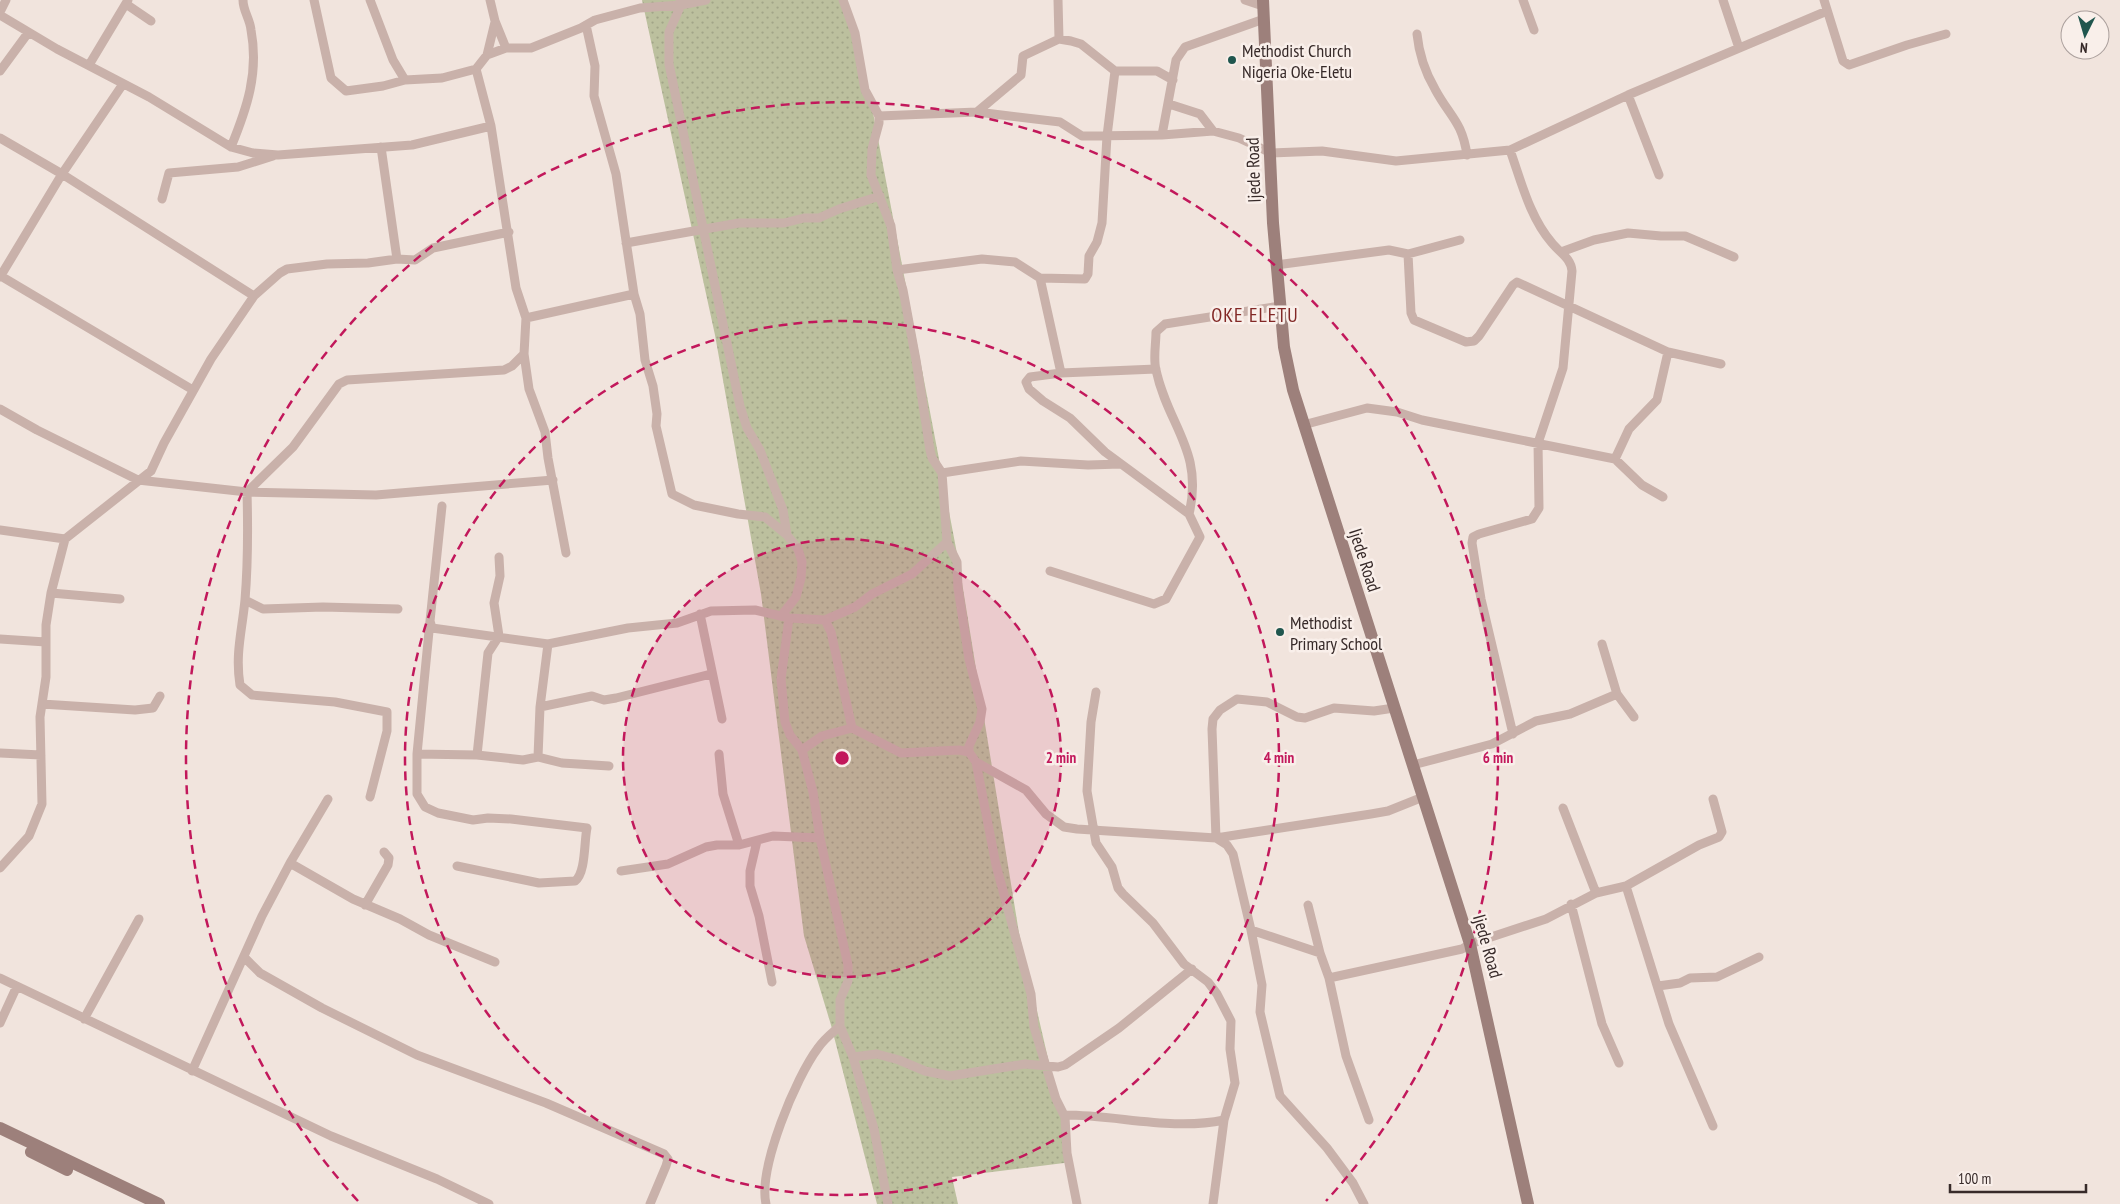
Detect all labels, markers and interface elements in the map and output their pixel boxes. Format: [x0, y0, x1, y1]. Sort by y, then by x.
north arrow [2060, 10, 2110, 60]
place label: Methodist Church Nigeria Oke-Eletu [1242, 39, 1352, 83]
text: N [2079, 39, 2088, 57]
marker: Methodist Church Nigeria Oke-Eletu [1226, 54, 1238, 66]
street label: Ijede Road [1240, 137, 1266, 203]
district label: OKE ELETU [1211, 302, 1299, 328]
street label: Ijede Road [1344, 525, 1386, 595]
place label: Methodist Primary School [1290, 611, 1383, 655]
marker: Methodist Primary School [1274, 626, 1286, 638]
text: 2 min [1046, 748, 1076, 767]
text: 4 min [1264, 748, 1294, 767]
text: 6 min [1483, 748, 1513, 767]
centre of rings [833, 749, 851, 767]
street label: Ijede Road [1468, 911, 1508, 981]
scale bar [1950, 1162, 2086, 1194]
text: 100 m [1958, 1169, 1991, 1188]

